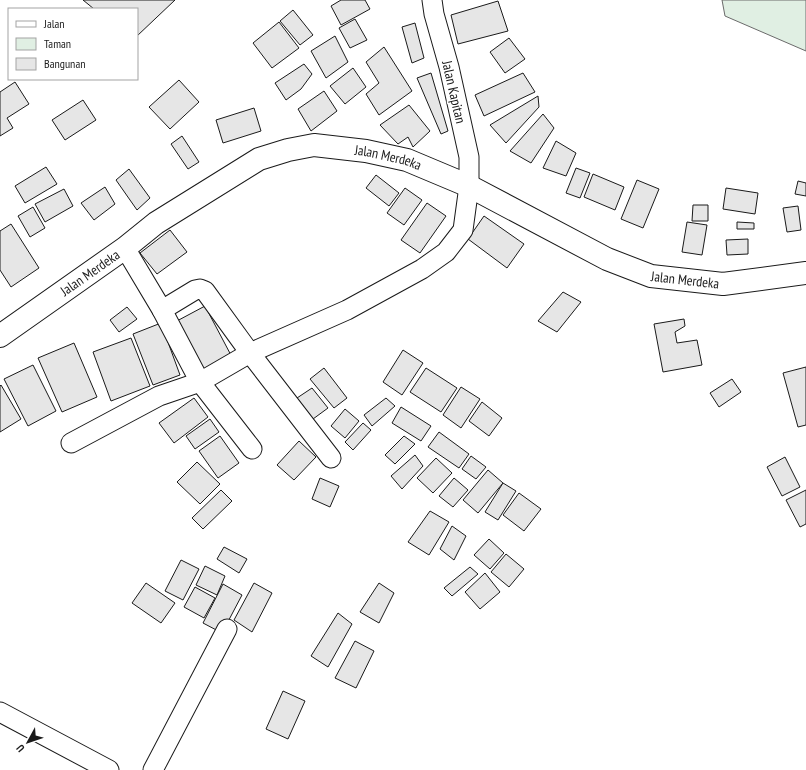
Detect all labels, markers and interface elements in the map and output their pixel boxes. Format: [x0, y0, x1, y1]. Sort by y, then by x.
legend [8, 8, 138, 80]
text: Jalan [43, 16, 65, 31]
text: Taman [44, 36, 71, 51]
text: Bangunan [44, 56, 85, 71]
street label: Jalan Kapitan [438, 58, 470, 125]
street label: Jalan Merdeka [353, 141, 424, 174]
street label: Jalan Merdeka [56, 246, 123, 300]
street label: Jalan Merdeka [649, 267, 720, 293]
north arrow [8, 722, 48, 762]
text: U [13, 742, 28, 755]

